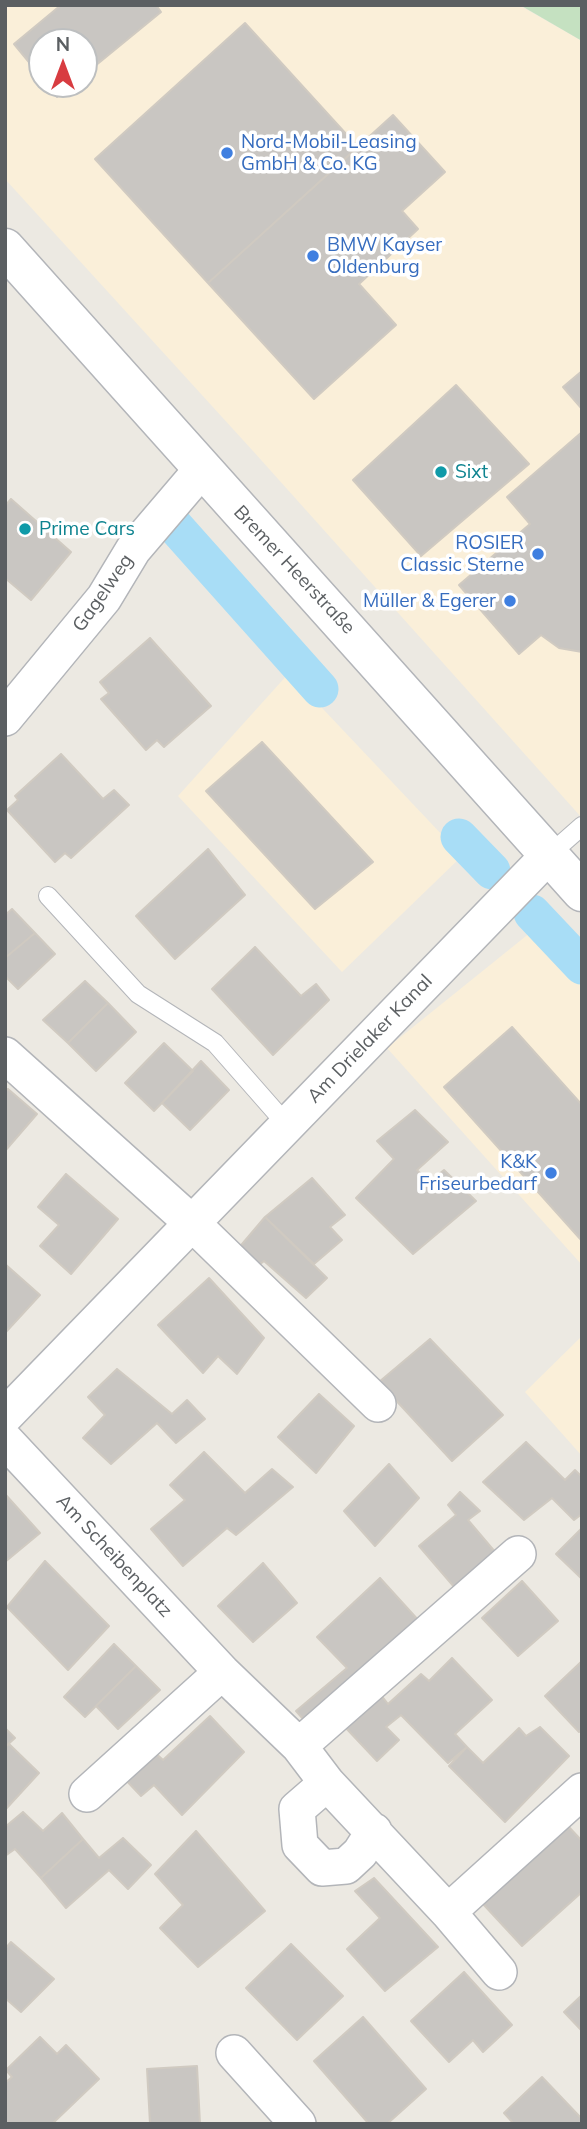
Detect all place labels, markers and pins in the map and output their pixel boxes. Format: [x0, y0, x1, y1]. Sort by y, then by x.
place label: Nord-Mobil-Leasing GmbH & Co. KG [241, 131, 417, 175]
marker: Nord-Mobil-Leasing GmbH & Co. KG [219, 145, 235, 161]
place label: BMW Kayser Oldenburg [327, 234, 442, 278]
marker: BMW Kayser Oldenburg [305, 248, 321, 264]
place label: Sixt [455, 461, 488, 483]
marker: Sixt [433, 464, 449, 480]
place label: Prime Cars [39, 518, 135, 540]
marker: Prime Cars [17, 521, 33, 537]
place label: ROSIER Classic Sterne [400, 532, 524, 576]
marker: ROSIER Classic Sterne [530, 546, 546, 562]
place label: Müller & Egerer [363, 590, 496, 612]
marker: Müller & Egerer [502, 593, 518, 609]
place label: K&K Friseurbedarf [419, 1151, 537, 1195]
marker: K&K Friseurbedarf [543, 1165, 559, 1181]

